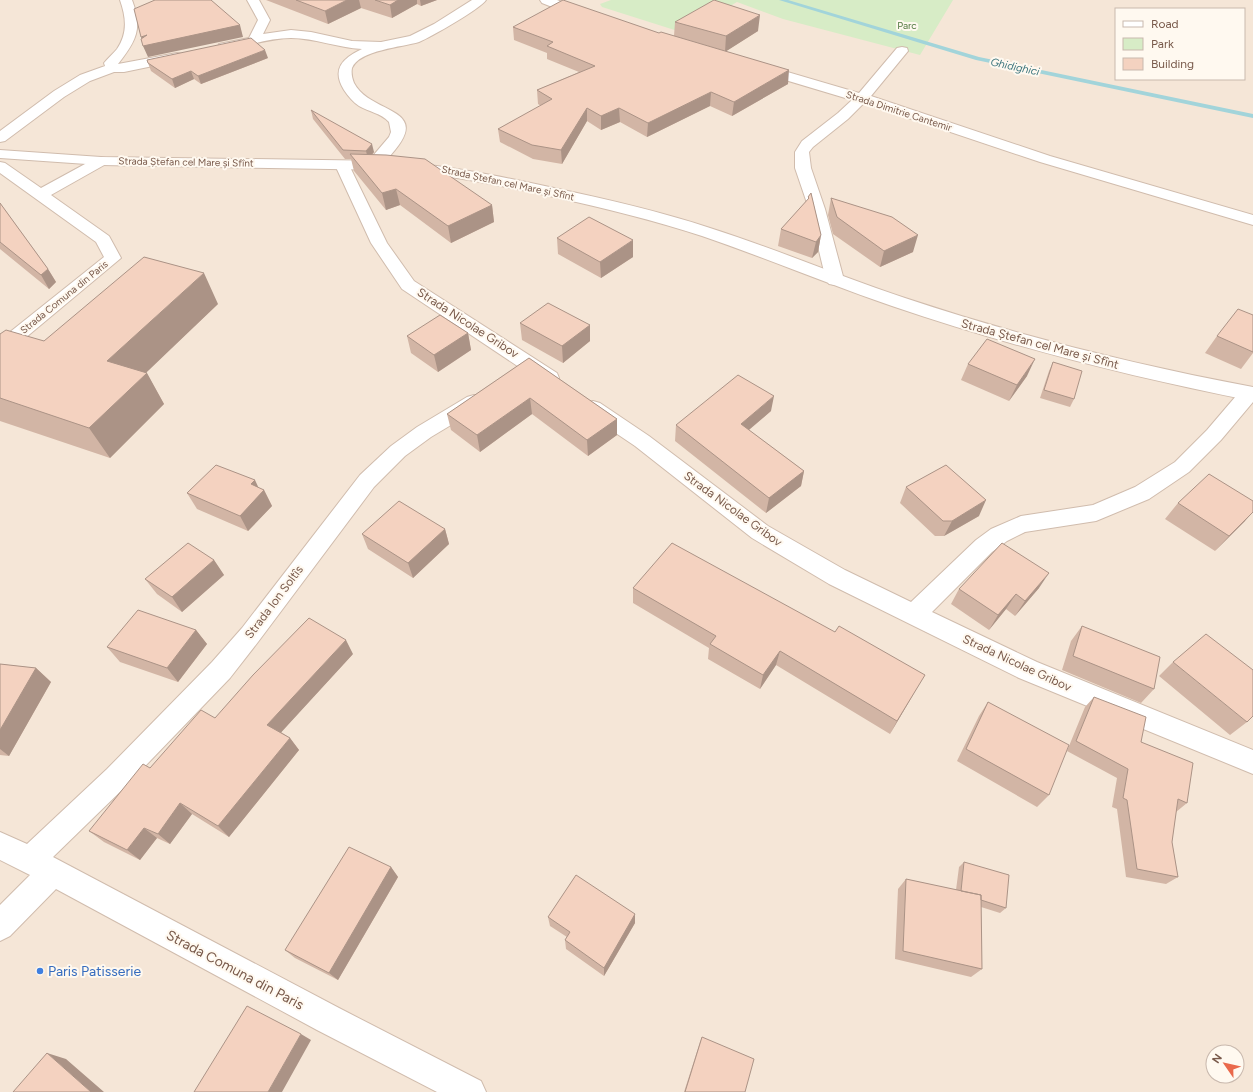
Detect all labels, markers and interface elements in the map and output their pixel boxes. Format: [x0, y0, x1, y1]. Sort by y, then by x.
legend [1115, 8, 1245, 80]
text: Road [1151, 17, 1179, 31]
park label: Parc [897, 19, 917, 32]
text: Park [1151, 37, 1174, 51]
water label: Ghidighici [989, 55, 1041, 79]
text: Building [1151, 57, 1194, 71]
street label: Strada Dimitrie Cantemir [844, 88, 954, 134]
street label: Strada Ștefan cel Mare și Sfînt [118, 154, 254, 170]
street label: Strada Ștefan cel Mare și Sfînt [440, 163, 576, 203]
street label: Strada Comuna din Paris [17, 257, 111, 336]
street label: Strada Nicolae Gribov [415, 285, 522, 361]
street label: Strada Ștefan cel Mare și Sfînt [960, 316, 1121, 372]
street label: Strada Nicolae Gribov [681, 469, 785, 550]
street label: Strada Ion Soltîs [242, 562, 306, 641]
street label: Strada Nicolae Gribov [961, 632, 1074, 695]
street label: Strada Comuna din Paris [163, 927, 307, 1013]
place label: Paris Patisserie [48, 963, 141, 980]
marker: Paris Patisserie [35, 966, 45, 976]
north arrow [1205, 1044, 1245, 1084]
text: N [1209, 1052, 1225, 1066]

